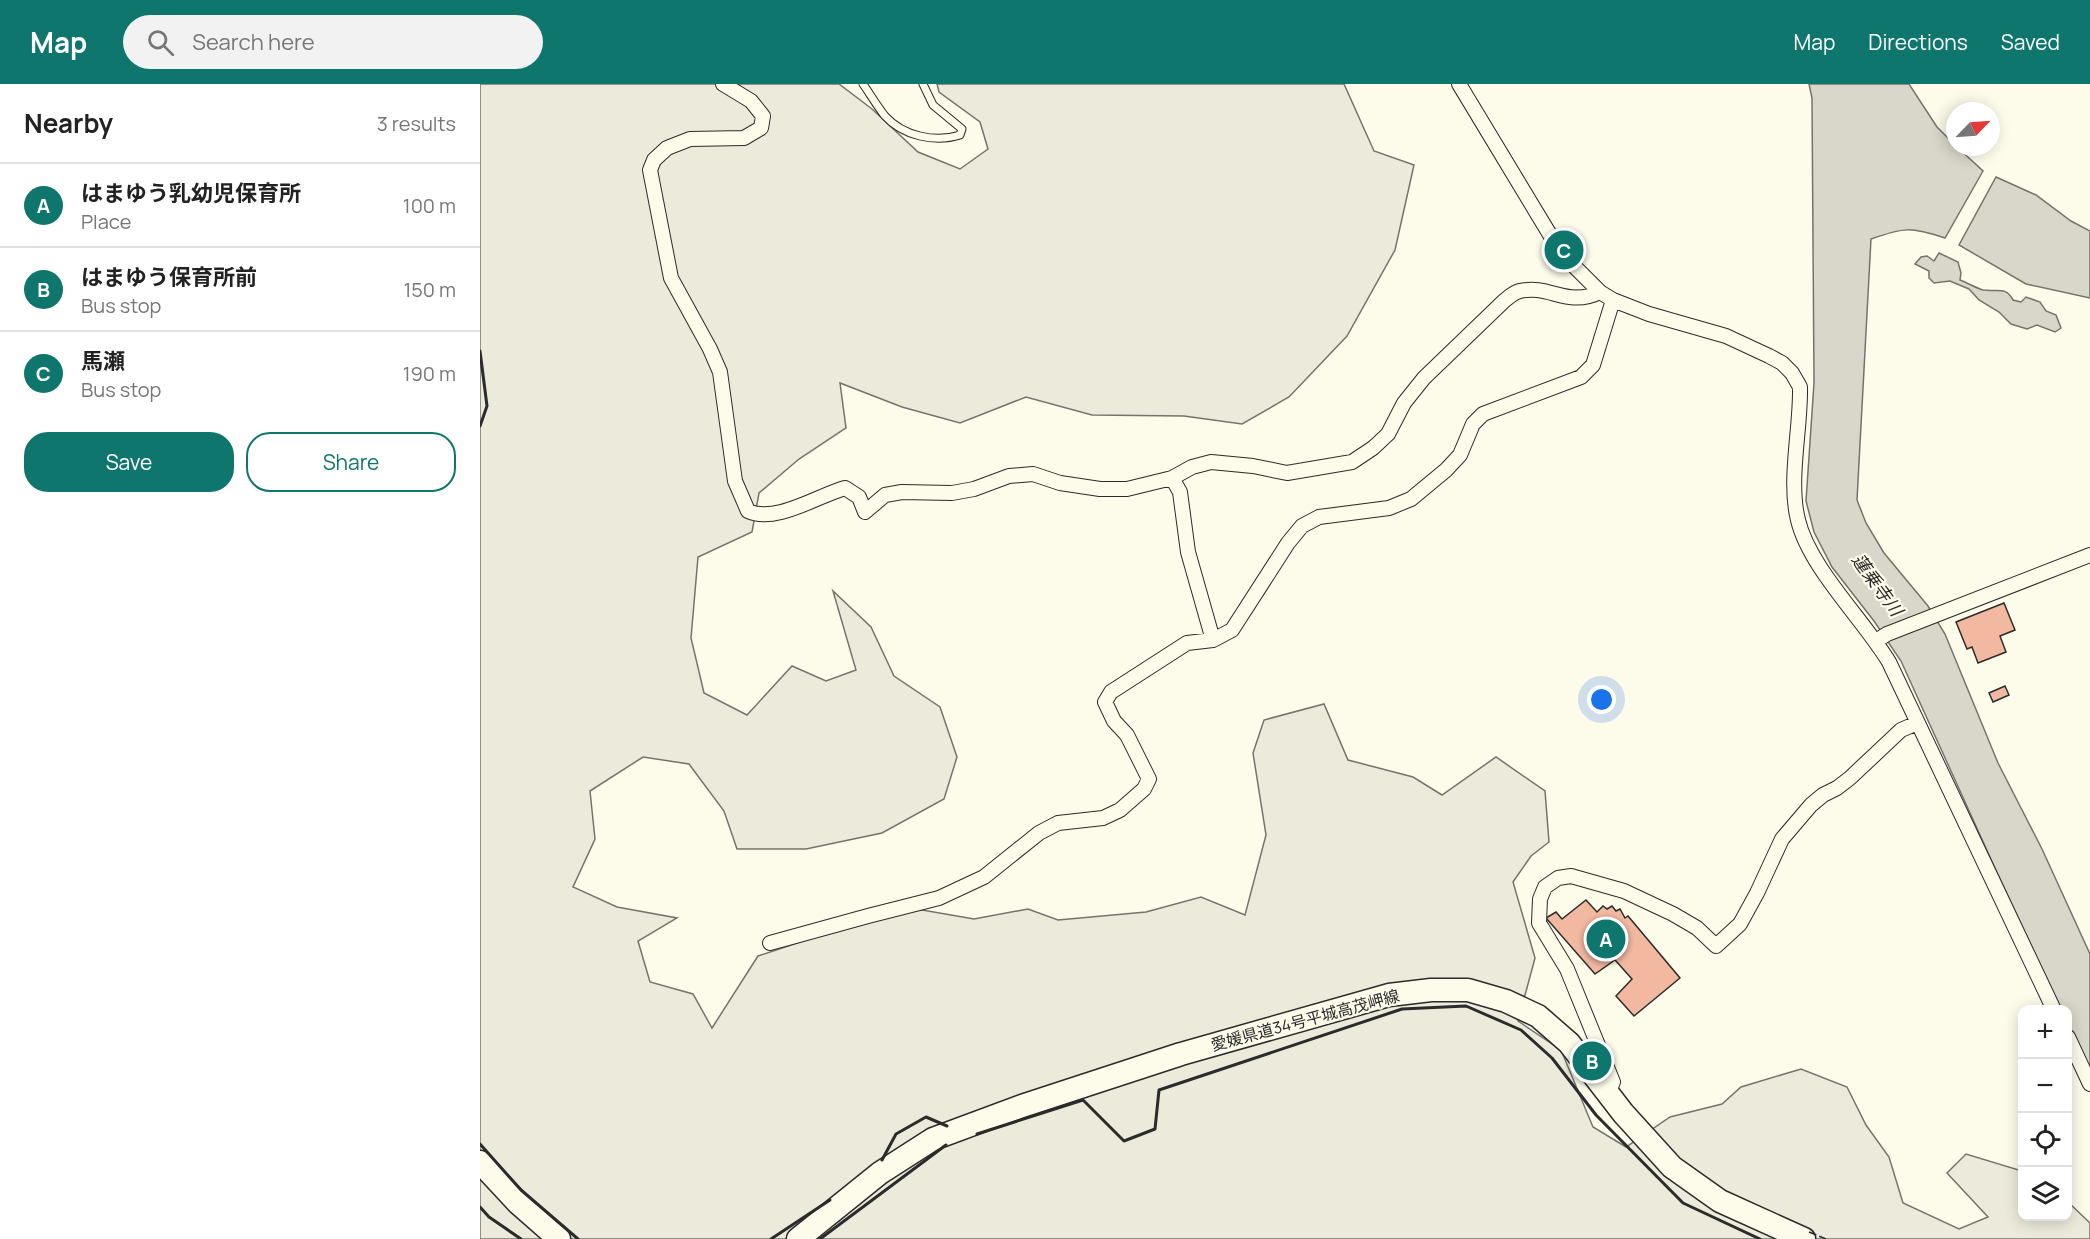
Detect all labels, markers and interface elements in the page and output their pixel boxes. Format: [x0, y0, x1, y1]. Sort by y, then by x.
search box [123, 15, 543, 69]
text: Map [30, 23, 87, 61]
icon: search [144, 26, 177, 59]
text: Search here [192, 27, 315, 57]
text: Map [1794, 28, 1835, 56]
text: Directions [1868, 28, 1968, 56]
text: Saved [2001, 28, 2060, 56]
north arrow [1946, 102, 2000, 156]
text: Nearby [24, 105, 113, 141]
text: 3 results [377, 110, 456, 137]
text: はまゆう乳幼児保育所 [81, 178, 301, 208]
text: A [37, 192, 50, 219]
text: 100 m [403, 192, 456, 219]
text: Place [81, 208, 131, 235]
pin: C [1544, 228, 1584, 272]
text: はまゆう保育所前 [81, 262, 257, 292]
text: B [37, 276, 50, 303]
text: 150 m [403, 276, 456, 303]
text: Bus stop [81, 292, 161, 319]
text: 馬瀬 [81, 346, 125, 376]
text: C [36, 360, 51, 387]
text: 190 m [403, 360, 456, 387]
text: Bus stop [81, 376, 161, 403]
button: Save [24, 432, 234, 492]
button: Share [246, 432, 456, 492]
water label: 蓮乗寺川 [1847, 548, 1910, 622]
your location [1587, 685, 1616, 714]
pin: A [1586, 916, 1626, 962]
street label: 愛媛県道34号平城高茂岬線 [1208, 984, 1402, 1056]
map controls [2018, 1005, 2072, 1221]
button: + [2018, 1005, 2072, 1059]
pin: B [1572, 1038, 1612, 1084]
button: − [2018, 1059, 2072, 1113]
button: locate [2018, 1113, 2072, 1167]
button: layers [2018, 1167, 2072, 1221]

